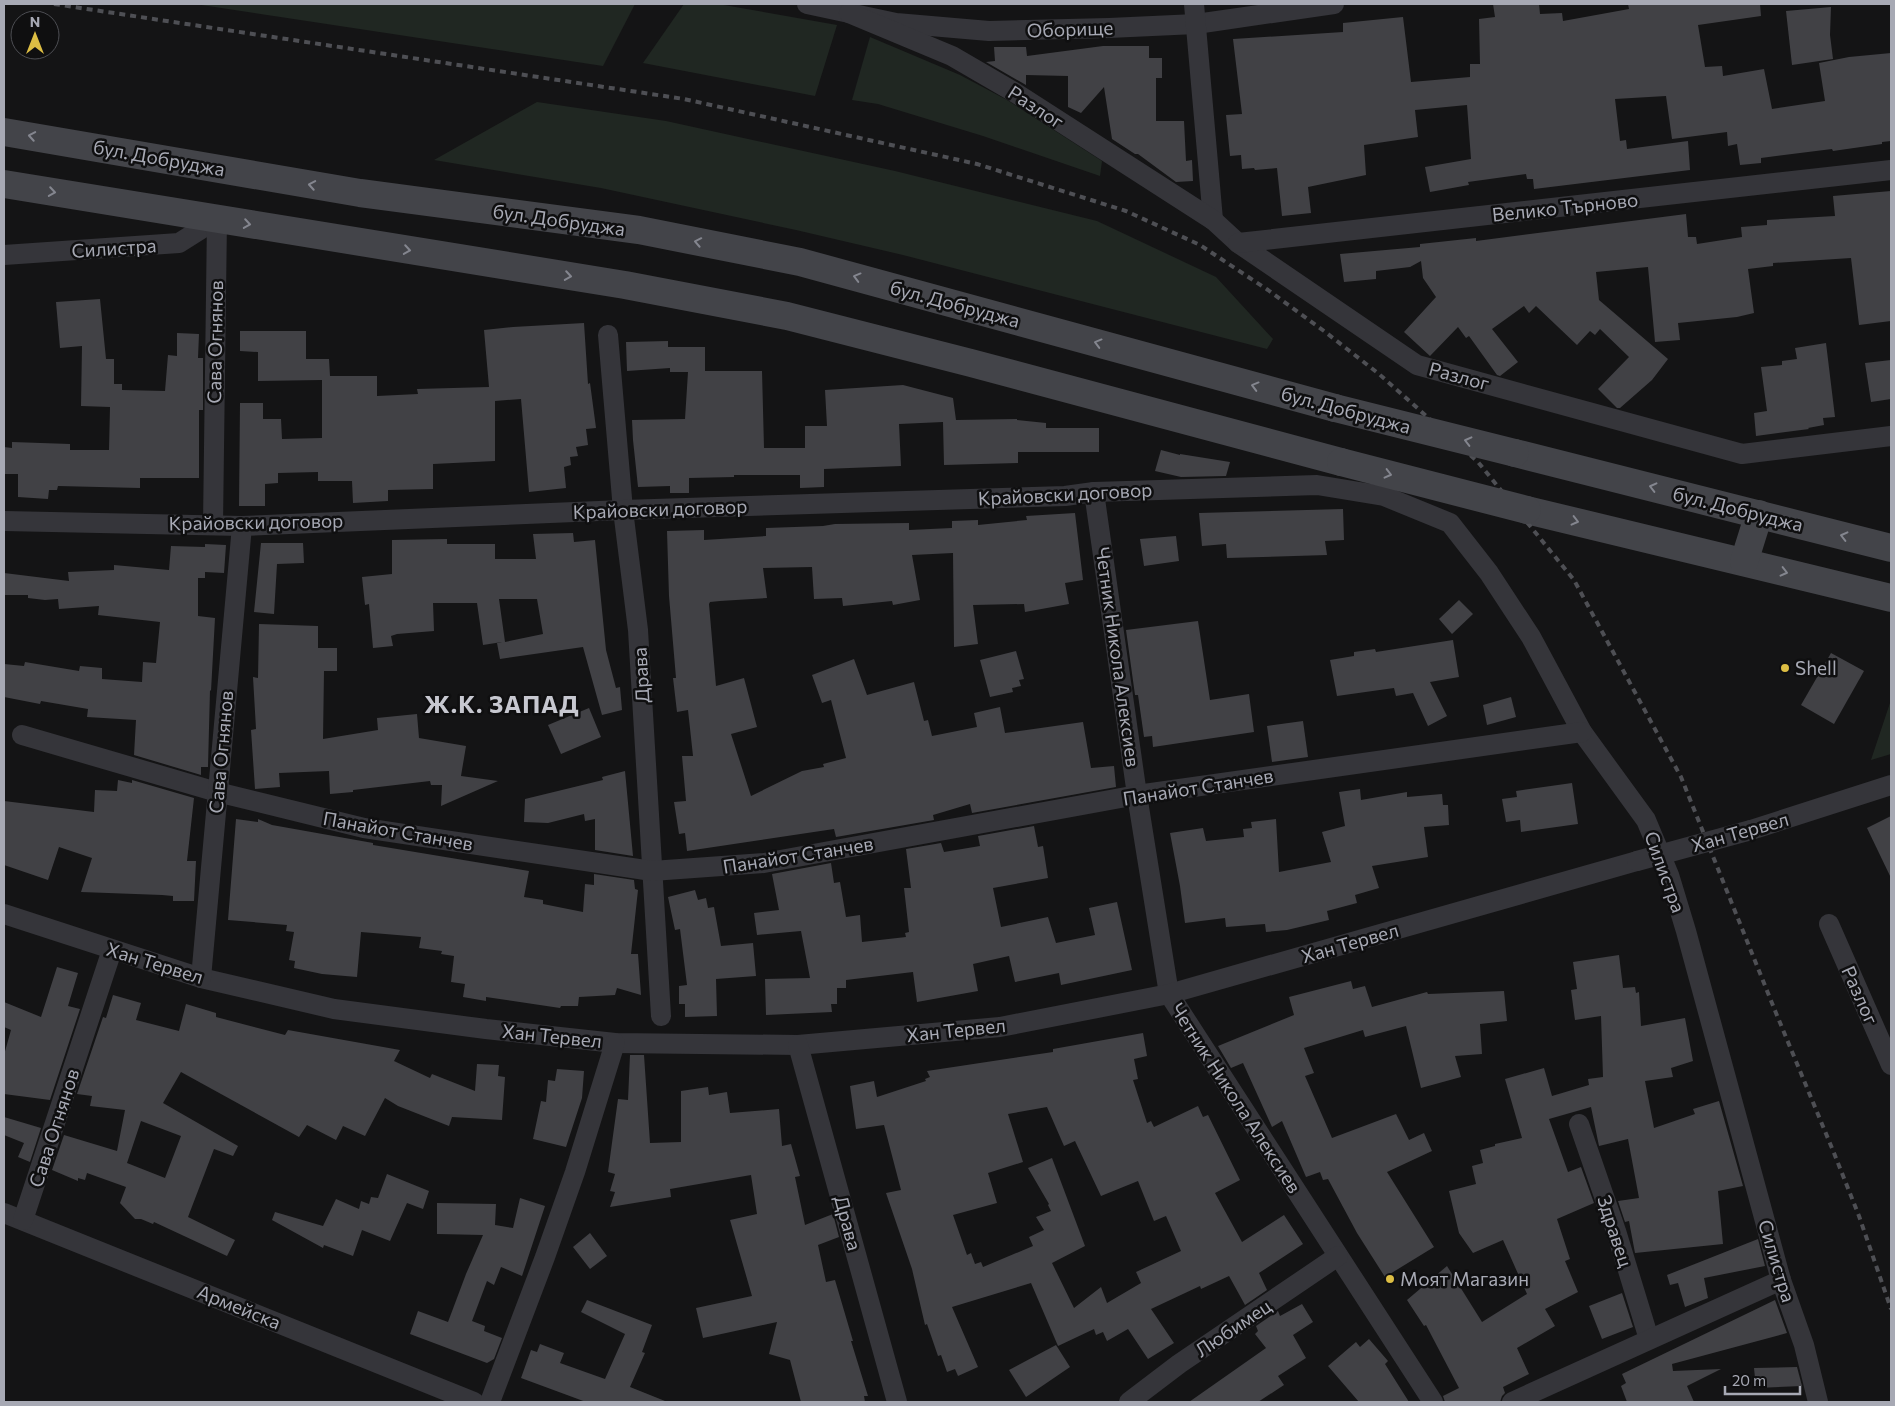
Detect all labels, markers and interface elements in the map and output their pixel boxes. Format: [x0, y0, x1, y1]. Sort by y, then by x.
north arrow [10, 10, 60, 60]
text: N [30, 13, 40, 30]
street label: Оборище [1026, 15, 1114, 42]
street label: Разлог [1004, 80, 1068, 133]
one-way arrow [27, 132, 36, 142]
street label: бул. Добруджа [91, 135, 227, 180]
one-way arrow [308, 180, 317, 190]
one-way arrow [47, 186, 56, 196]
street label: Велико Търново [1491, 187, 1639, 226]
street label: бул. Добруджа [491, 199, 627, 240]
one-way arrow [242, 218, 251, 228]
street label: Силистра [71, 233, 157, 262]
one-way arrow [694, 237, 703, 247]
one-way arrow [403, 245, 411, 255]
one-way arrow [564, 270, 572, 281]
one-way arrow [852, 272, 861, 283]
street label: бул. Добруджа [888, 275, 1023, 332]
street label: Сава Огнянов [202, 280, 227, 404]
one-way arrow [1094, 338, 1103, 348]
street label: Разлог [1426, 356, 1492, 395]
one-way arrow [1250, 381, 1259, 392]
street label: бул. Добруджа [1279, 381, 1414, 438]
one-way arrow [1464, 436, 1473, 447]
one-way arrow [1384, 468, 1392, 479]
street label: Крайовски договор [977, 477, 1153, 510]
street label: бул. Добруджа [1671, 481, 1806, 536]
one-way arrow [1648, 482, 1657, 493]
street label: Крайовски договор [572, 494, 748, 523]
street label: Крайовски договор [168, 508, 344, 535]
one-way arrow [1570, 515, 1579, 526]
one-way arrow [1840, 531, 1848, 542]
street label: Четник Никола Алексиев [1092, 545, 1145, 769]
one-way arrow [1779, 566, 1788, 577]
street label: Драва [628, 647, 653, 703]
place label: Shell [1795, 656, 1837, 679]
marker: Shell [1779, 662, 1791, 674]
district label: Ж.К. ЗАПАД [424, 689, 580, 718]
street label: Сава Огнянов [204, 690, 237, 814]
street label: Панайот Станчев [1121, 763, 1275, 810]
street label: Панайот Станчев [321, 806, 475, 855]
street label: Хан Тервел [1689, 807, 1791, 856]
street label: Силистра [1640, 828, 1691, 916]
street label: Панайот Станчев [721, 831, 875, 878]
street label: Хан Тервел [1299, 918, 1401, 967]
street label: Хан Тервел [104, 937, 206, 988]
street label: Разлог [1837, 962, 1883, 1028]
street label: Четник Никола Алексиев [1166, 998, 1307, 1197]
street label: Хан Тервел [905, 1013, 1007, 1046]
street label: Хан Тервел [501, 1019, 603, 1052]
street label: Сава Огнянов [24, 1066, 84, 1190]
street label: Здравец [1593, 1192, 1638, 1270]
street label: Драва [830, 1193, 867, 1253]
street label: Силистра [1754, 1217, 1801, 1305]
place label: Моят Магазин [1400, 1267, 1529, 1290]
marker: Моят Магазин [1384, 1273, 1396, 1285]
street label: Армейска [194, 1279, 284, 1334]
street label: Любимец [1190, 1294, 1275, 1361]
scale bar [1725, 1364, 1800, 1396]
text: 20 m [1732, 1371, 1766, 1389]

